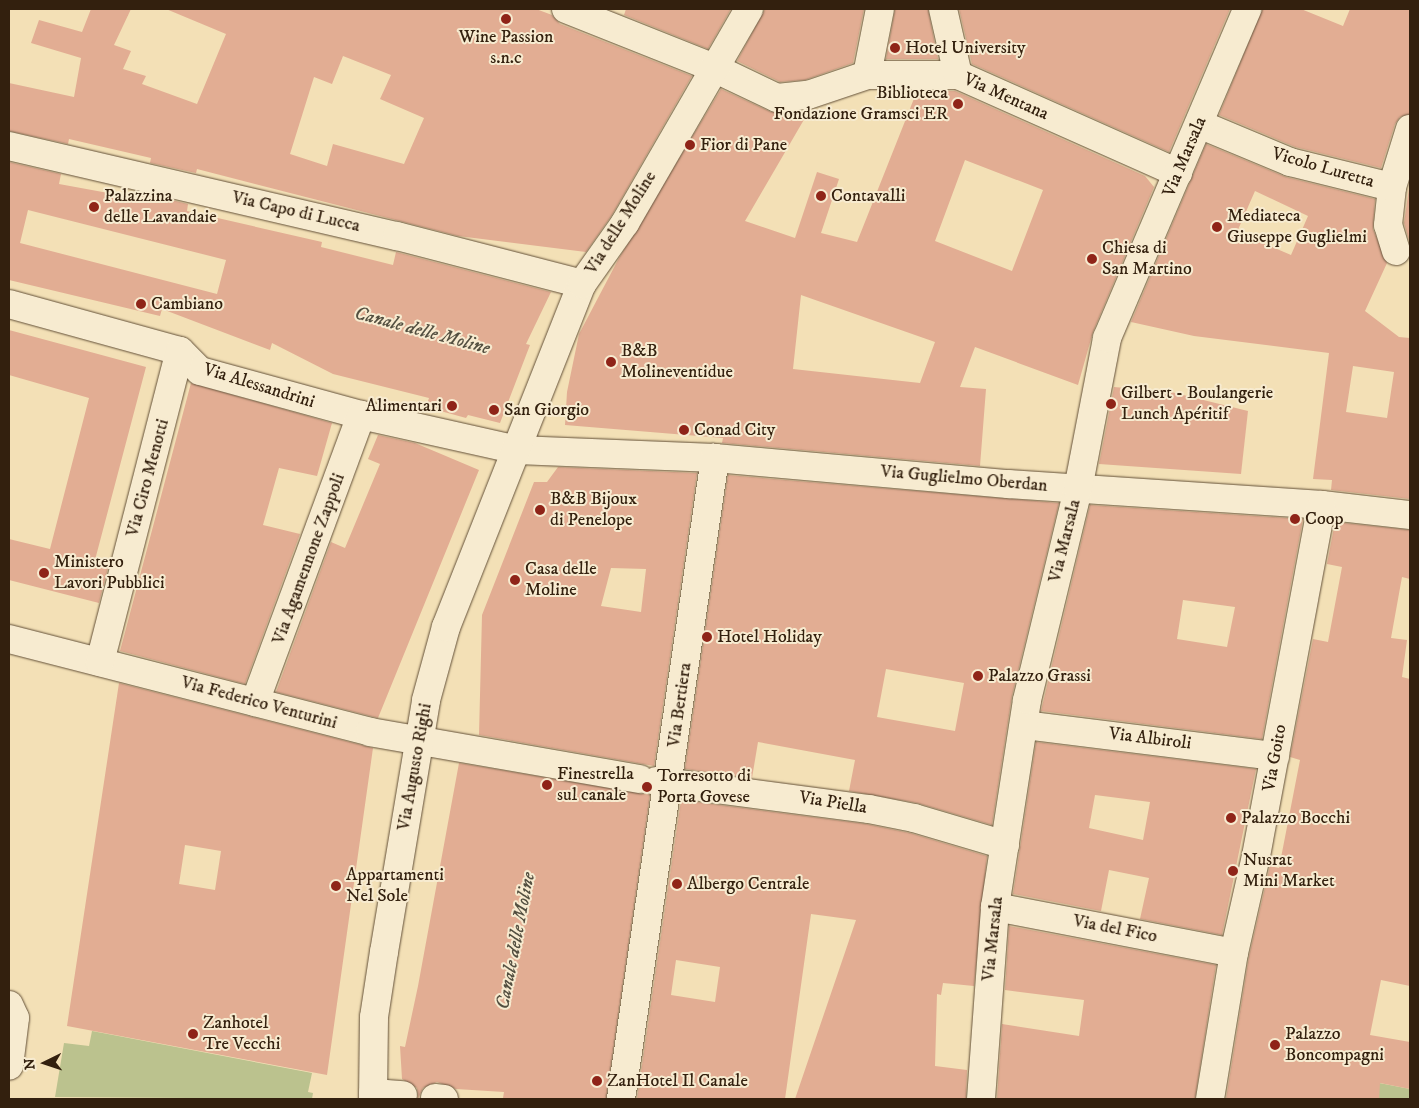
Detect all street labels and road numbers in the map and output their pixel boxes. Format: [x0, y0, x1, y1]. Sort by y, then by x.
street label: Via Mentana [960, 69, 1052, 125]
street label: Via Marsala [1158, 114, 1212, 200]
street label: Vicolo Luretta [1269, 143, 1377, 193]
street label: Via delle Moline [581, 167, 661, 279]
street label: Via Capo di Lucca [230, 187, 362, 237]
street label: Via Alessandrini [201, 359, 317, 413]
street label: Via Ciro Menotti [122, 417, 174, 539]
street label: Via Guglielmo Oberdan [880, 461, 1048, 497]
street label: Via Agamennone Zappoli [268, 471, 350, 647]
street label: Via Marsala [1044, 497, 1086, 585]
street label: Via Bertiera [663, 661, 697, 749]
street label: Via Federico Venturini [179, 672, 339, 734]
street label: Via Augusto Righi [393, 702, 437, 832]
street label: Via Albiroli [1108, 723, 1192, 755]
street label: Via Goito [1258, 723, 1292, 793]
street label: Via Piella [798, 787, 868, 819]
street label: Via Marsala [978, 896, 1008, 982]
street label: Via del Fico [1071, 910, 1159, 948]

